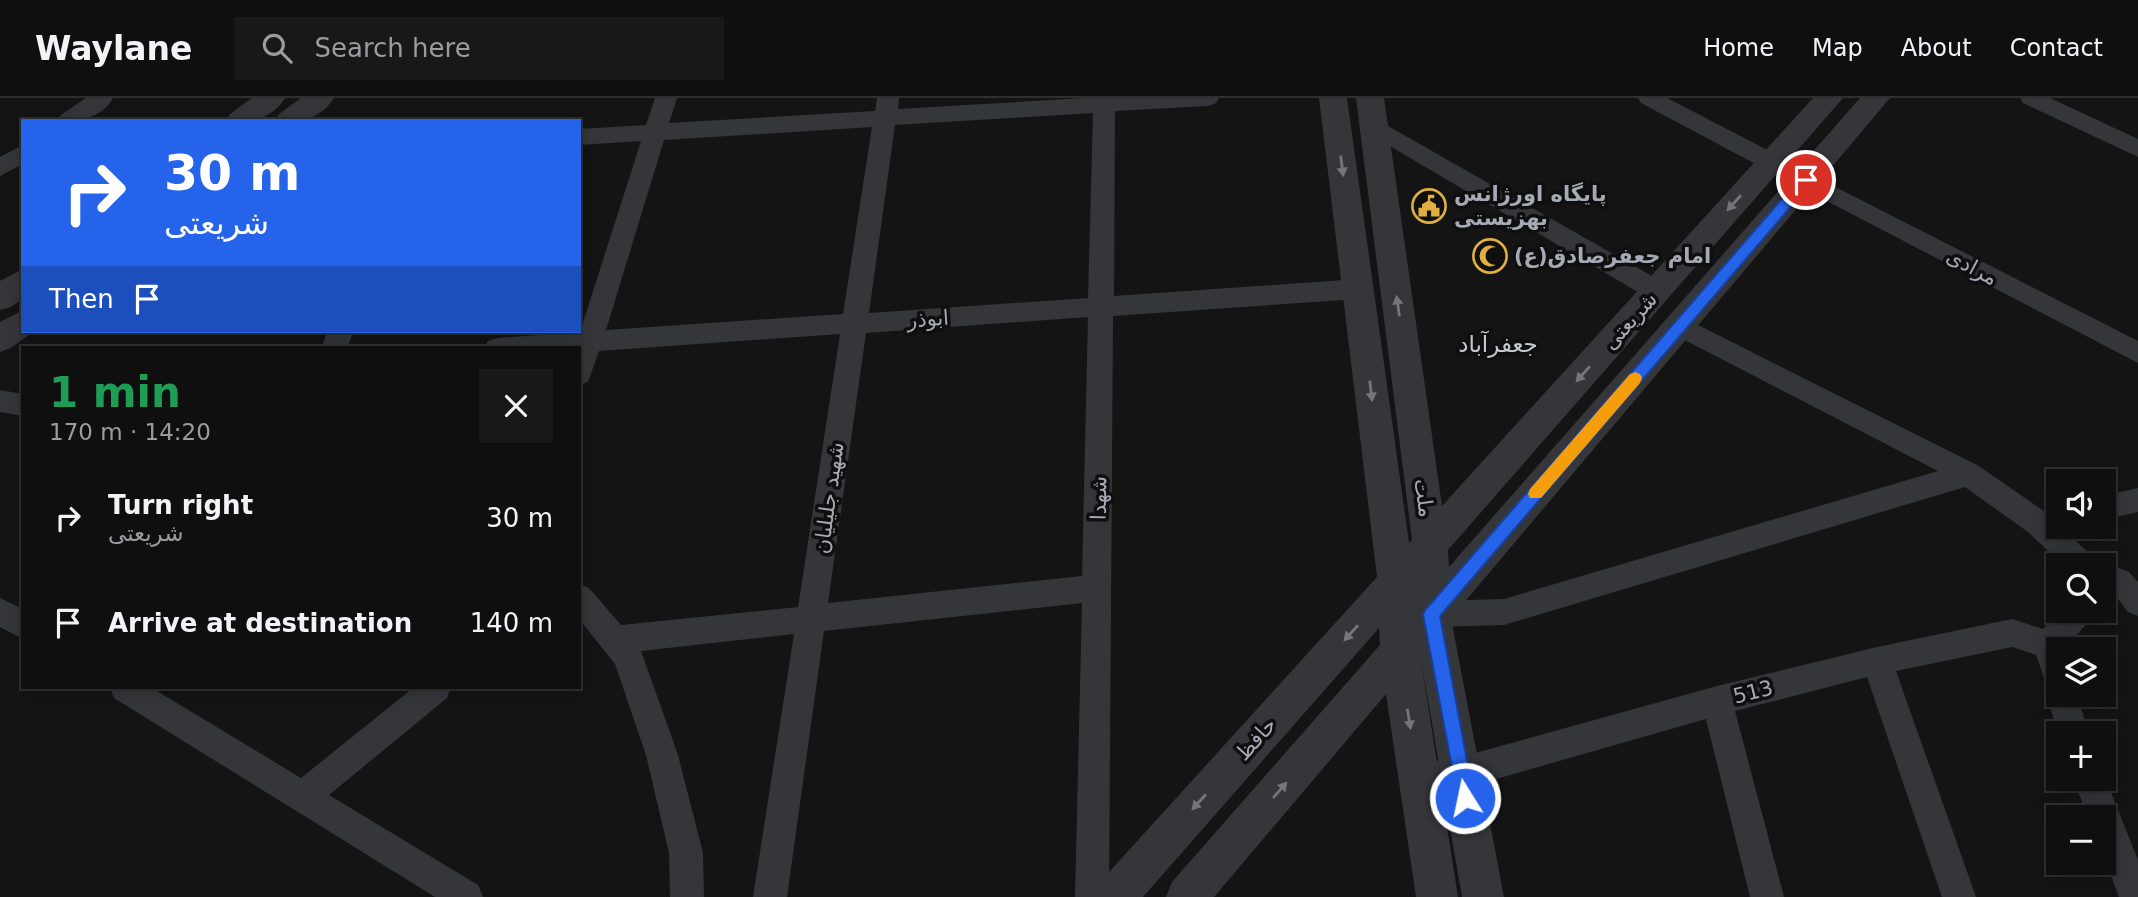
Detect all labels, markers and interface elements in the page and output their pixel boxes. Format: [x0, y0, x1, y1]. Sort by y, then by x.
search box [234, 17, 724, 80]
text: Waylane [35, 29, 192, 68]
icon: search [258, 29, 296, 67]
text: Search here [314, 33, 471, 63]
text: Home [1703, 34, 1774, 62]
text: Map [1812, 34, 1863, 62]
text: About [1901, 34, 1972, 62]
text: Contact [2010, 34, 2103, 62]
text: 30 m [164, 145, 300, 202]
icon: right [49, 147, 140, 238]
pin [1776, 150, 1836, 210]
one-way arrow [1337, 155, 1348, 177]
icon: arrive [1787, 161, 1825, 199]
place label: پایگاه اورژانس بهزیستی [1454, 181, 1607, 230]
public building icon: پایگاه اورژانس بهزیستی [1410, 187, 1448, 225]
one-way arrow [1727, 195, 1742, 212]
text: شریعتی [164, 204, 269, 242]
mosque icon: امام جعفرصادق(ع) [1471, 237, 1509, 275]
place label: امام جعفرصادق(ع) [1514, 244, 1711, 268]
street label: مرادی [1942, 244, 2002, 290]
icon: arrive [128, 280, 166, 318]
text: Then [49, 284, 114, 314]
street label: شریعتی [1598, 287, 1662, 355]
one-way arrow [1393, 295, 1404, 317]
street label: ابوذر [905, 306, 950, 333]
district label: جعفرآباد [1458, 330, 1538, 358]
one-way arrow [1575, 365, 1591, 383]
text: 1 min [49, 368, 181, 417]
button: close [479, 369, 553, 443]
one-way arrow [1366, 380, 1377, 402]
text: 170 m · 14:20 [49, 419, 211, 445]
street label: شهید جلیلیان [809, 441, 849, 555]
map controls [2046, 469, 2116, 875]
button: sound [2046, 469, 2116, 539]
street label: شهدا [1087, 476, 1111, 520]
street label: ملت [1409, 477, 1439, 519]
text: Turn right [108, 490, 253, 520]
icon: right [49, 499, 87, 537]
text: 30 m [486, 503, 553, 533]
text: شریعتی [108, 520, 184, 546]
button: search [2046, 553, 2116, 623]
icon: arrive [49, 604, 87, 642]
text: Arrive at destination [108, 608, 412, 638]
text: 140 m [470, 608, 553, 638]
one-way arrow [1343, 624, 1359, 642]
button: layers [2046, 637, 2116, 707]
street label: 513 [1731, 676, 1775, 708]
one-way arrow [1404, 708, 1415, 730]
street label: حافظ [1231, 713, 1281, 765]
button: + [2046, 721, 2116, 791]
position arrow [1428, 761, 1502, 835]
one-way arrow [1272, 781, 1287, 798]
one-way arrow [1192, 794, 1207, 811]
button: − [2046, 805, 2116, 875]

